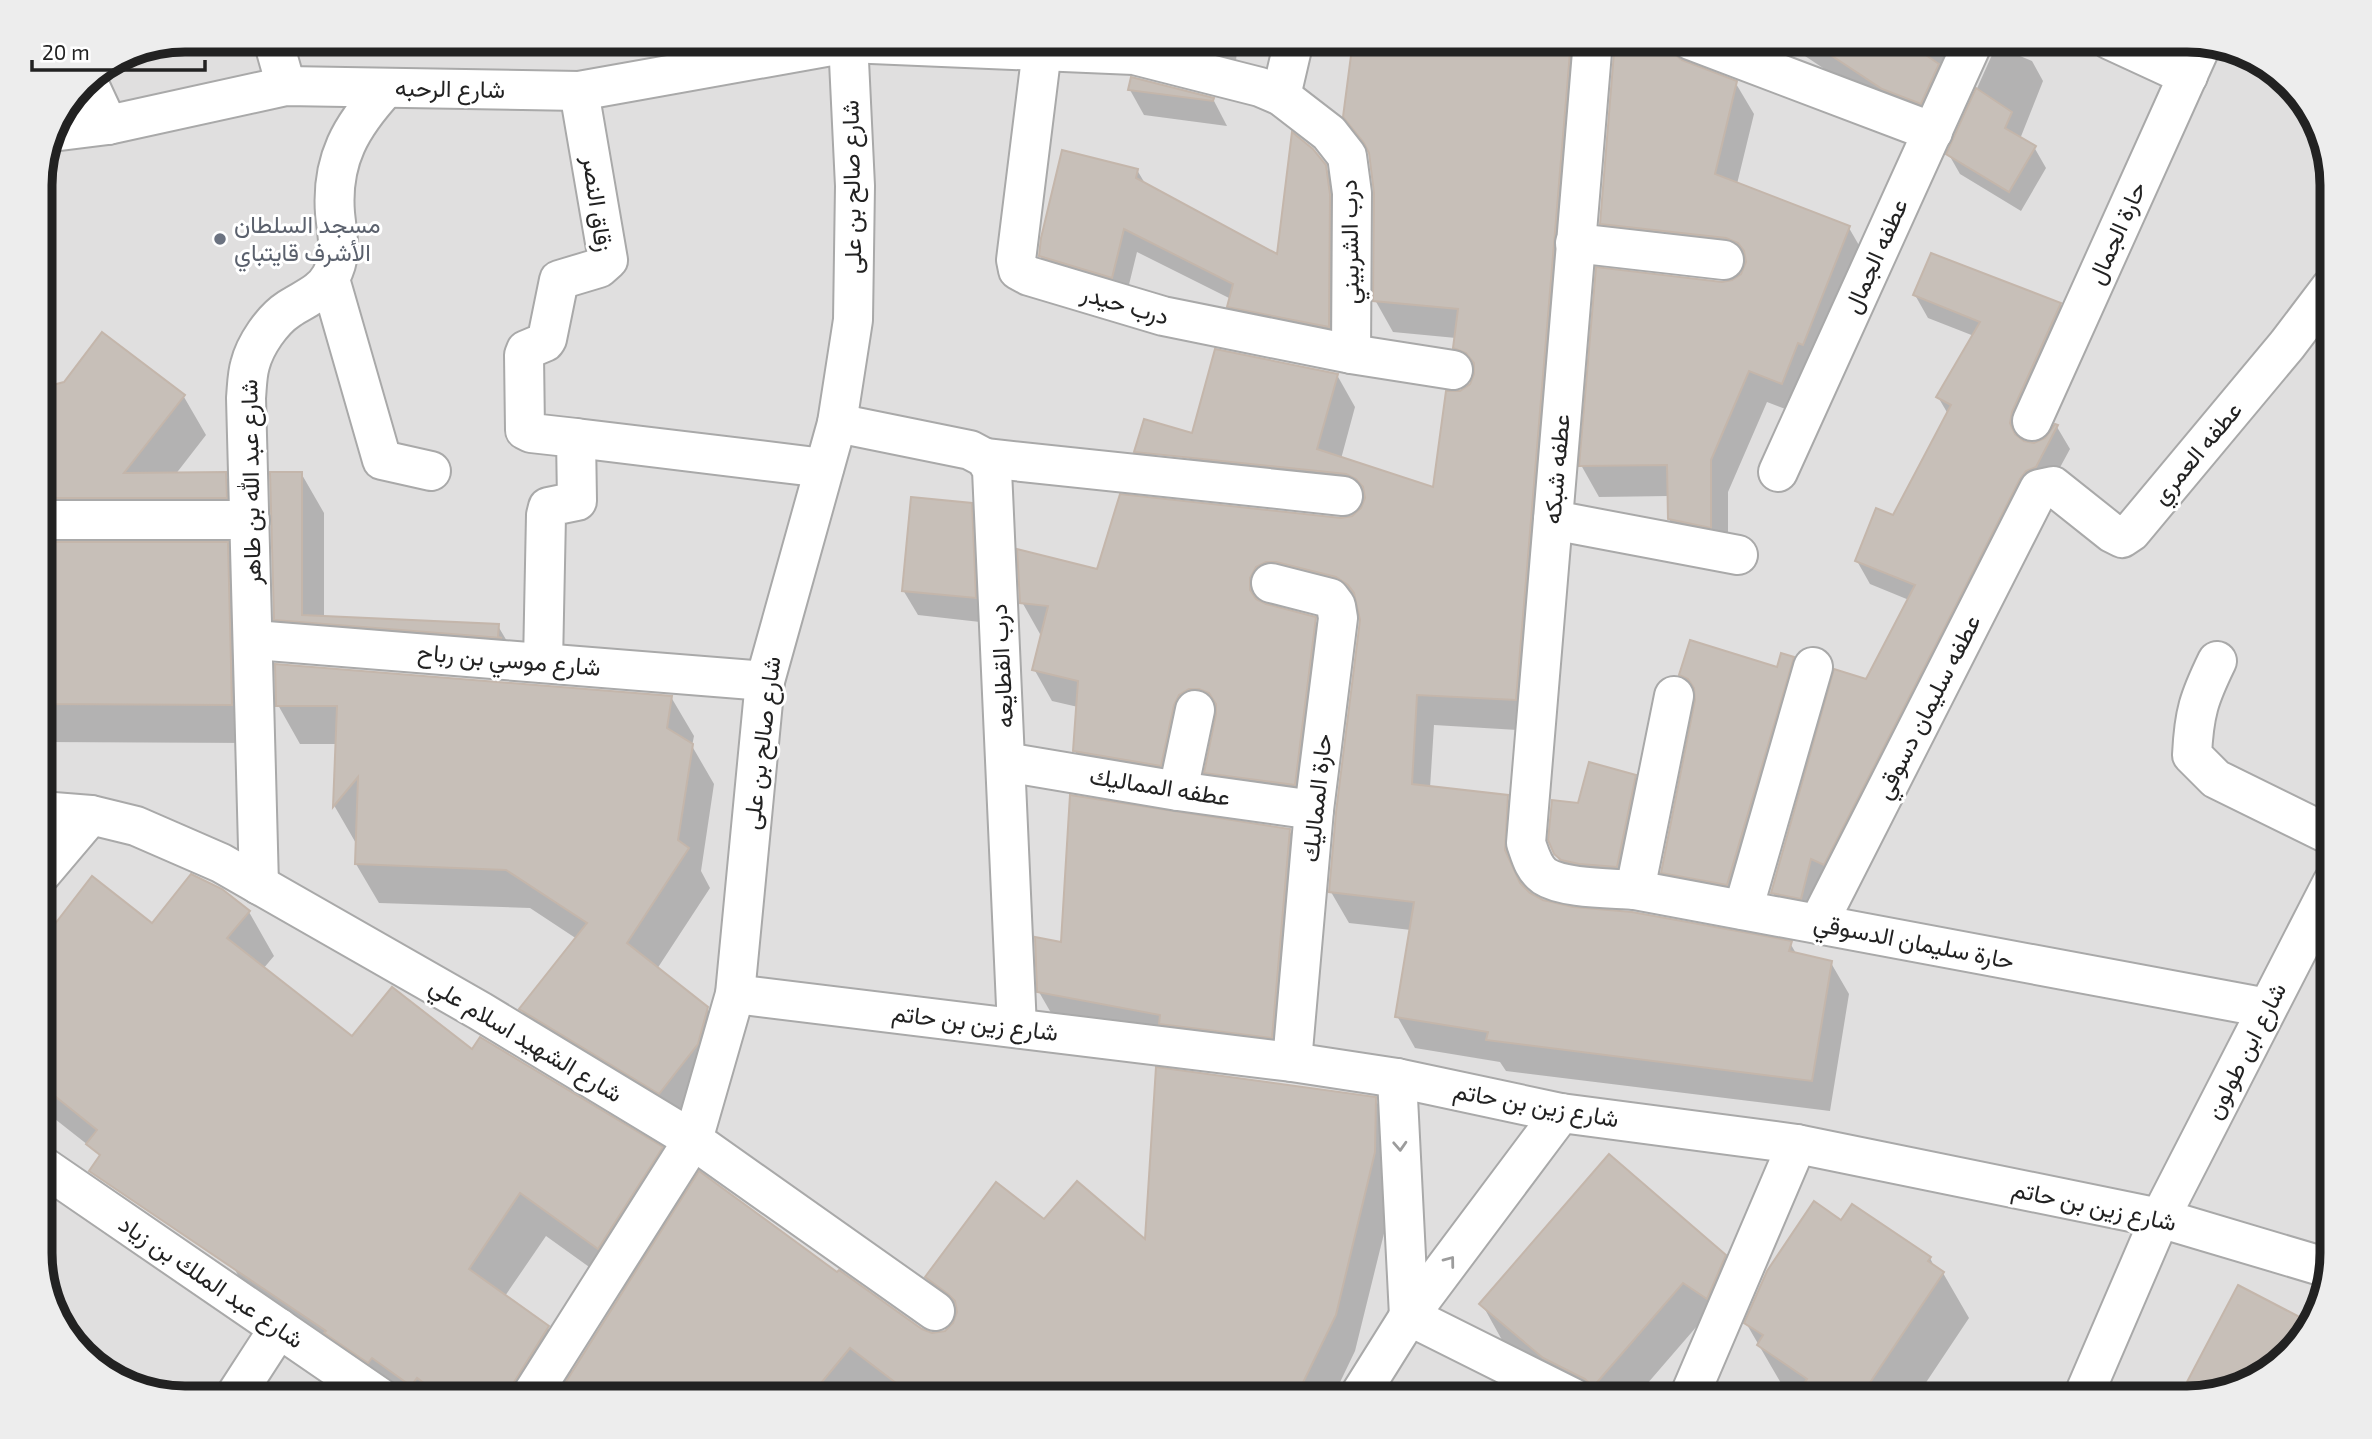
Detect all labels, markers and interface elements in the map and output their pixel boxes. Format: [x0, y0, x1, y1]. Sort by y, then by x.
scale bar [32, 28, 205, 72]
text: 20 m [42, 39, 90, 64]
street label: شارع الرحبه [395, 72, 505, 106]
street label: شارع صالح بن على [834, 100, 871, 274]
street label: زقاق النصر [575, 153, 620, 254]
street label: حارة الجمال [2080, 176, 2153, 289]
street label: درب الشربيني [1333, 179, 1370, 305]
street label: عطفه الجمال [1836, 193, 1914, 318]
place label: مسجد السلطان الأشرف قايتباي [234, 209, 381, 272]
marker: مسجد السلطان الأشرف قايتباي [212, 231, 228, 247]
street label: درب حيدر [1077, 277, 1173, 332]
street label: شارع عبد الله بن طاهر [233, 379, 269, 586]
street label: عطفه العمري [2145, 395, 2252, 513]
street label: عطفه شبكه [1536, 413, 1576, 525]
street label: درب القطايعه [983, 603, 1020, 729]
street label: عطفه سليمان دسوقي [1868, 609, 1991, 806]
street label: شارع موسي بن رباح [416, 636, 602, 687]
street label: شارع صالح بن على [736, 655, 789, 832]
street label: حارة المماليك [1294, 732, 1339, 864]
street label: عطفه المماليك [1088, 760, 1233, 812]
street label: حارة سليمان الدسوقي [1810, 907, 2017, 980]
street label: شارع الشهيد اسلام علي [422, 970, 628, 1113]
street label: شارع ابن طولون [2198, 977, 2294, 1125]
street label: شارع زين بن حاتم [890, 997, 1060, 1049]
street label: شارع زين بن حاتم [1451, 1075, 1621, 1135]
one-way arrow [1393, 1141, 1408, 1152]
street label: شارع زين بن حاتم [2009, 1173, 2179, 1239]
street label: شارع عبد الملك بن زياد [112, 1208, 310, 1356]
one-way arrow [1442, 1256, 1455, 1269]

